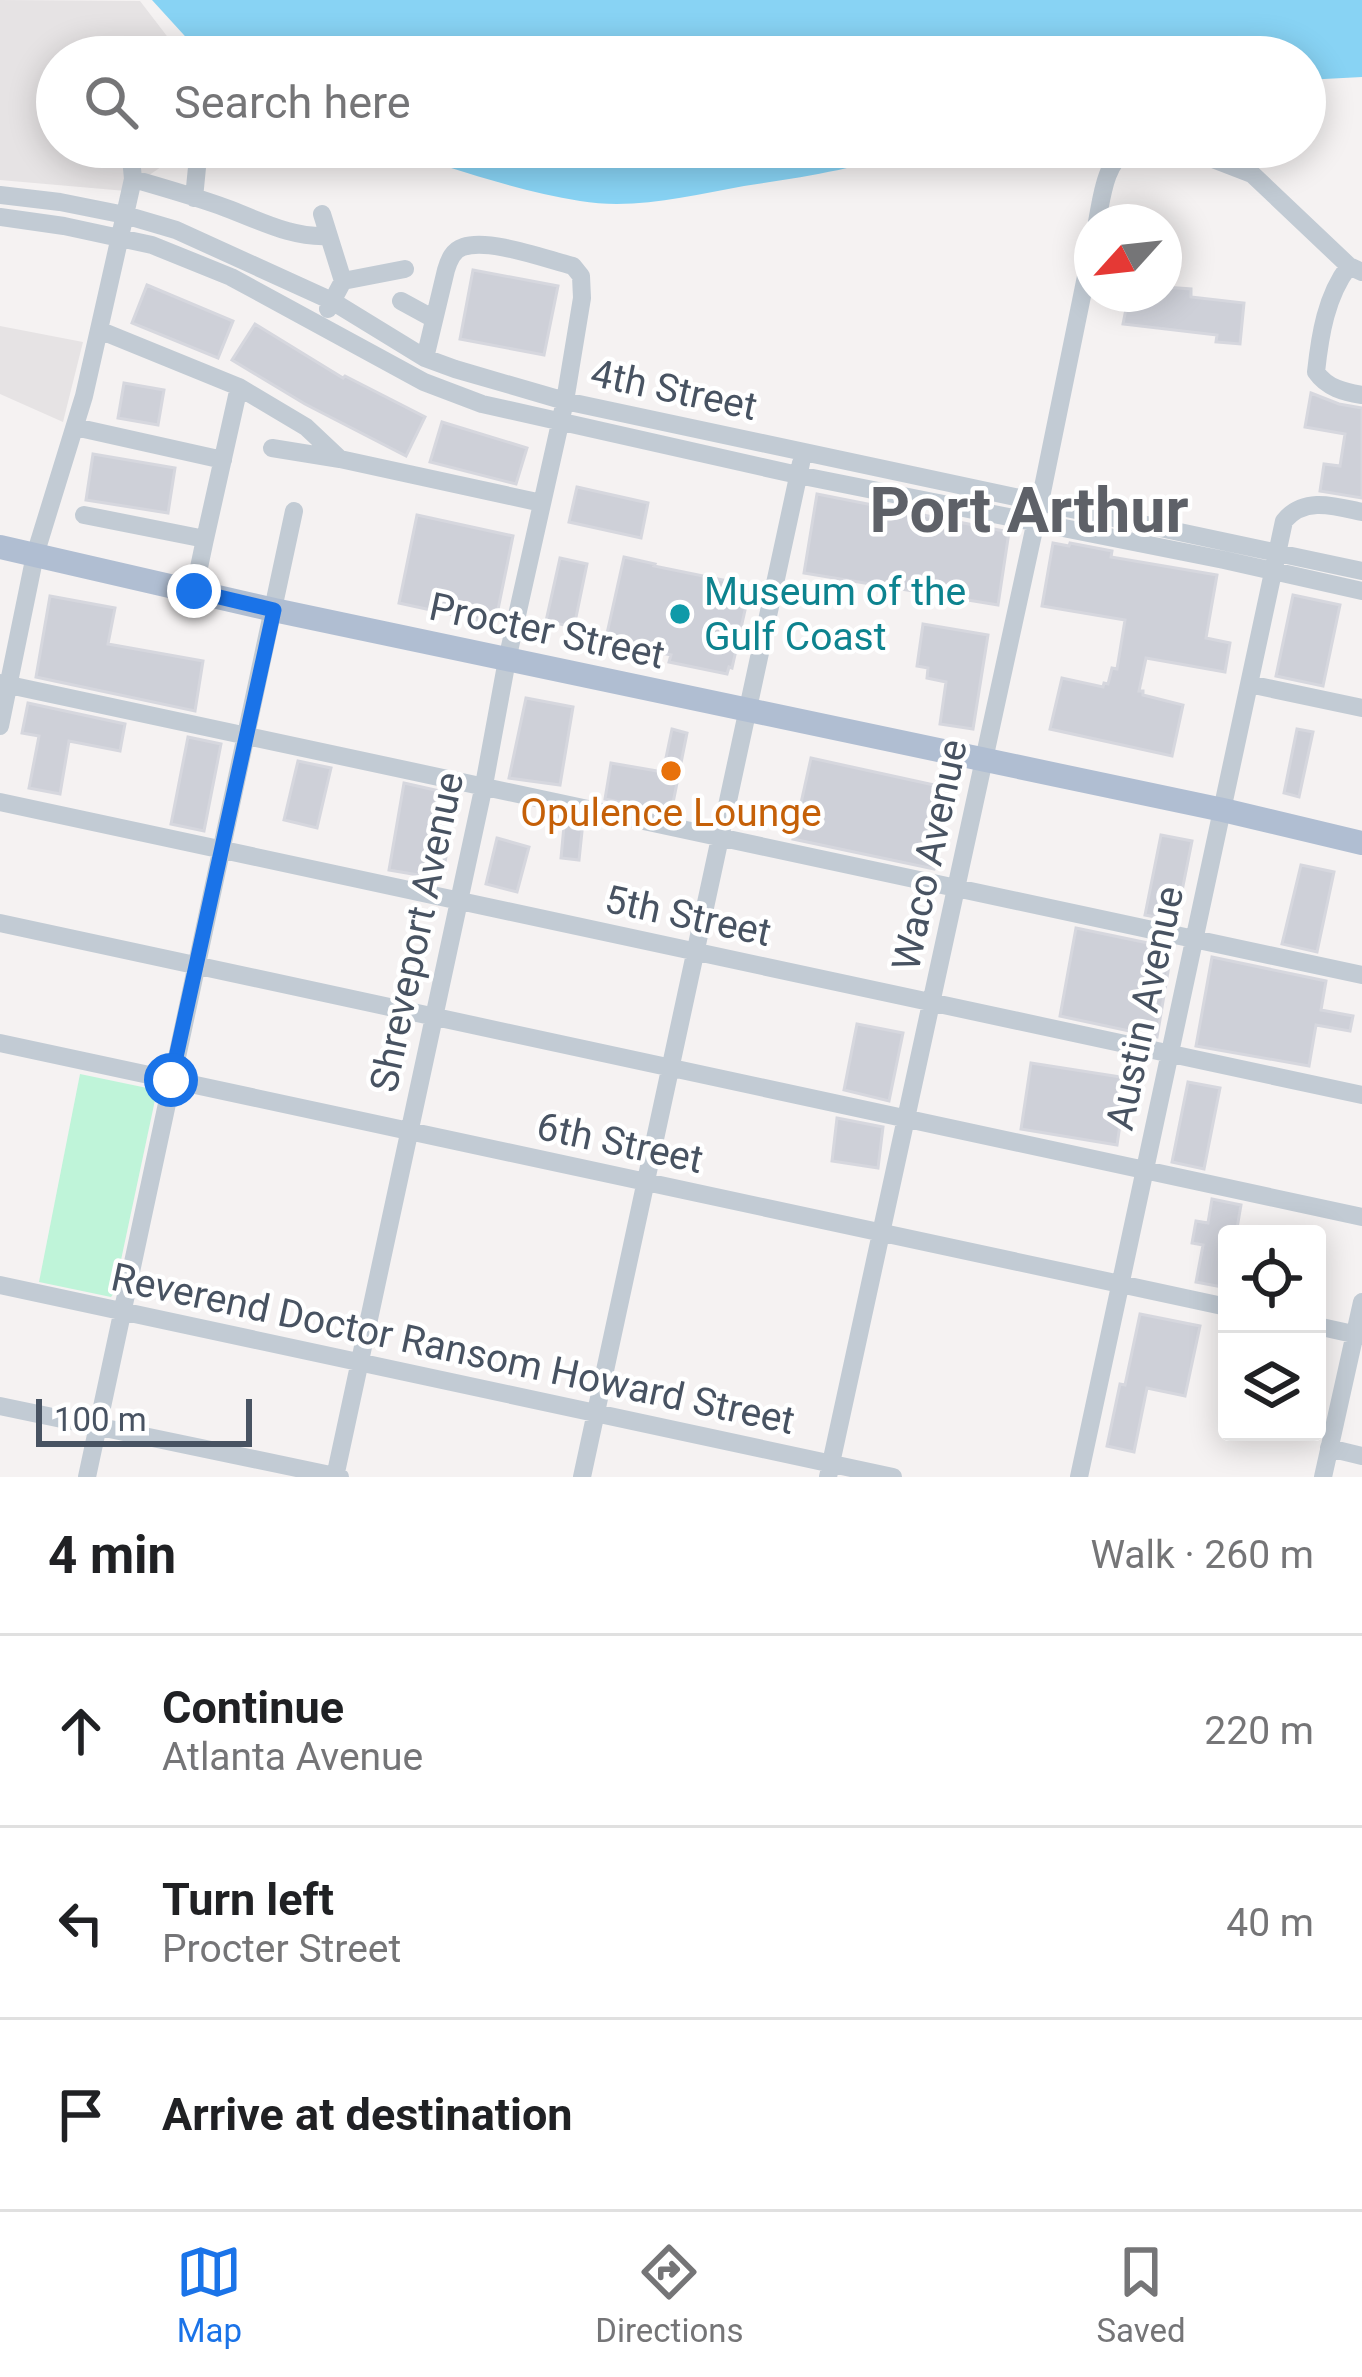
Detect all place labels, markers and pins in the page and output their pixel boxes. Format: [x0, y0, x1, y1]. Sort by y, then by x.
place label: Museum of the Gulf Coast [704, 569, 966, 660]
marker: Museum of the Gulf Coast [667, 601, 693, 627]
marker: Opulence Lounge [658, 758, 684, 784]
place label: Opulence Lounge [520, 790, 822, 836]

